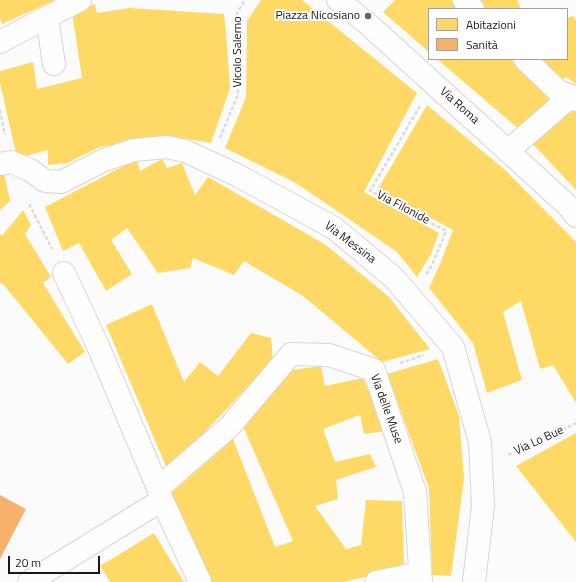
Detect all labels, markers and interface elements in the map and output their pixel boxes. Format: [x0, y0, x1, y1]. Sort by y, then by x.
legend [428, 8, 568, 60]
place label: Piazza Nicosiano [275, 9, 360, 23]
marker: Piazza Nicosiano [363, 11, 373, 21]
text: Abitazioni [466, 15, 516, 34]
street label: Vicolo Salerno [231, 16, 245, 88]
text: Sanità [466, 35, 498, 54]
street label: Via Roma [436, 85, 482, 127]
street label: Via Filonide [374, 188, 432, 228]
street label: Via Messina [321, 219, 379, 267]
street label: Via delle Muse [367, 372, 405, 446]
street label: Via Lo Bue [512, 423, 566, 459]
scale bar [10, 548, 102, 574]
text: 20 m [15, 553, 41, 572]

